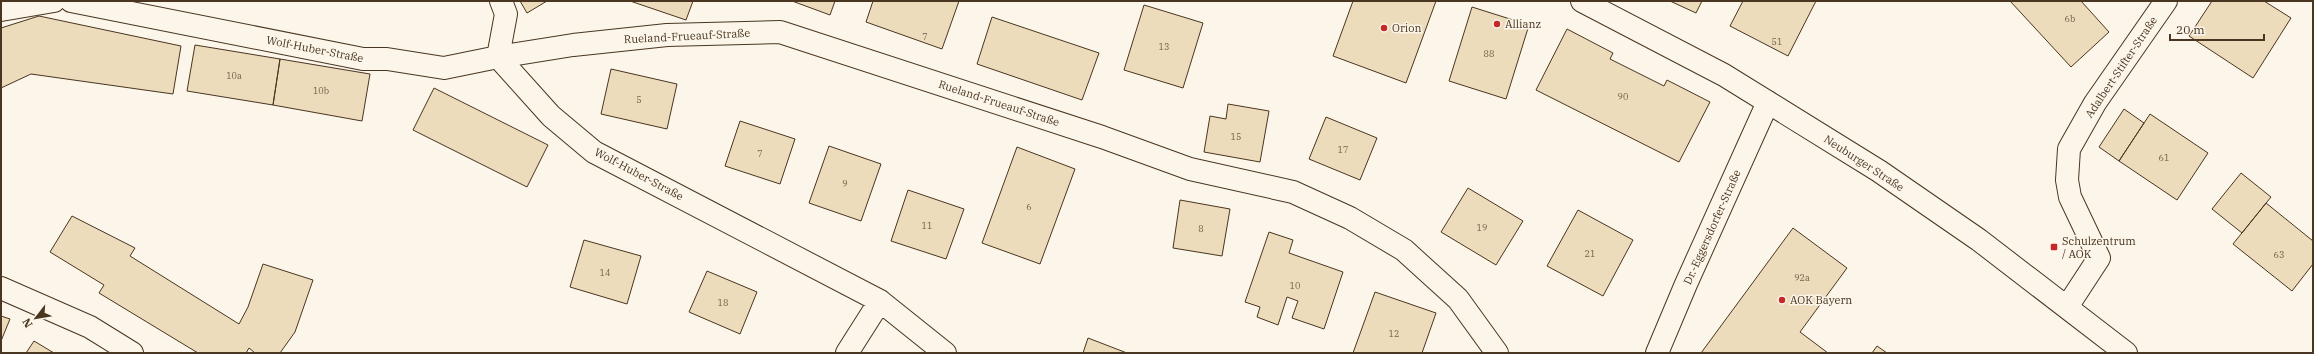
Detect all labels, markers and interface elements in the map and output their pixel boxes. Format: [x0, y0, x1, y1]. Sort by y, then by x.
house number: 6b [2065, 13, 2075, 24]
street label: Adalbert-Stifter-Straße [2082, 14, 2160, 120]
scale bar [2170, 16, 2264, 42]
place label: Allianz [1505, 17, 1542, 31]
marker: Allianz [1492, 19, 1502, 29]
place label: Orion [1392, 21, 1421, 35]
text: 20 m [2176, 22, 2205, 37]
marker: Orion [1379, 23, 1389, 33]
street label: Rueland-Frueauf-Straße [624, 26, 751, 46]
house number: 7 [922, 31, 928, 42]
street label: Wolf-Huber-Straße [265, 33, 365, 65]
house number: 51 [1772, 36, 1782, 47]
house number: 13 [1159, 41, 1169, 52]
house number: 88 [1484, 48, 1494, 59]
house number: 10a [226, 70, 242, 81]
street label: Rueland-Frueauf-Straße [937, 77, 1061, 129]
house number: 10b [313, 85, 329, 96]
house number: 90 [1618, 91, 1628, 102]
house number: 5 [636, 94, 642, 105]
house number: 15 [1231, 131, 1241, 142]
street label: Neuburger Straße [1821, 132, 1907, 194]
house number: 17 [1338, 144, 1348, 155]
street label: Wolf-Huber-Straße [592, 145, 686, 203]
house number: 7 [757, 148, 763, 159]
house number: 61 [2159, 152, 2169, 163]
street label: Dr.-Eggersdorfer-Straße [1680, 167, 1744, 287]
house number: 9 [842, 178, 848, 189]
house number: 6 [1026, 201, 1032, 212]
house number: 11 [922, 220, 932, 231]
house number: 19 [1477, 222, 1487, 233]
house number: 8 [1198, 223, 1204, 234]
place label: Schulzentrum / AOK [2062, 234, 2136, 261]
marker: Schulzentrum / AOK [2049, 242, 2059, 252]
house number: 21 [1585, 248, 1595, 259]
house number: 63 [2274, 249, 2284, 260]
house number: 14 [600, 267, 610, 278]
house number: 92a [1794, 272, 1810, 283]
house number: 10 [1290, 280, 1300, 291]
place label: AOK Bayern [1790, 293, 1852, 307]
marker: AOK Bayern [1777, 295, 1787, 305]
house number: 18 [718, 297, 728, 308]
north arrow [16, 298, 56, 338]
text: N [19, 316, 36, 330]
house number: 12 [1389, 328, 1399, 339]

